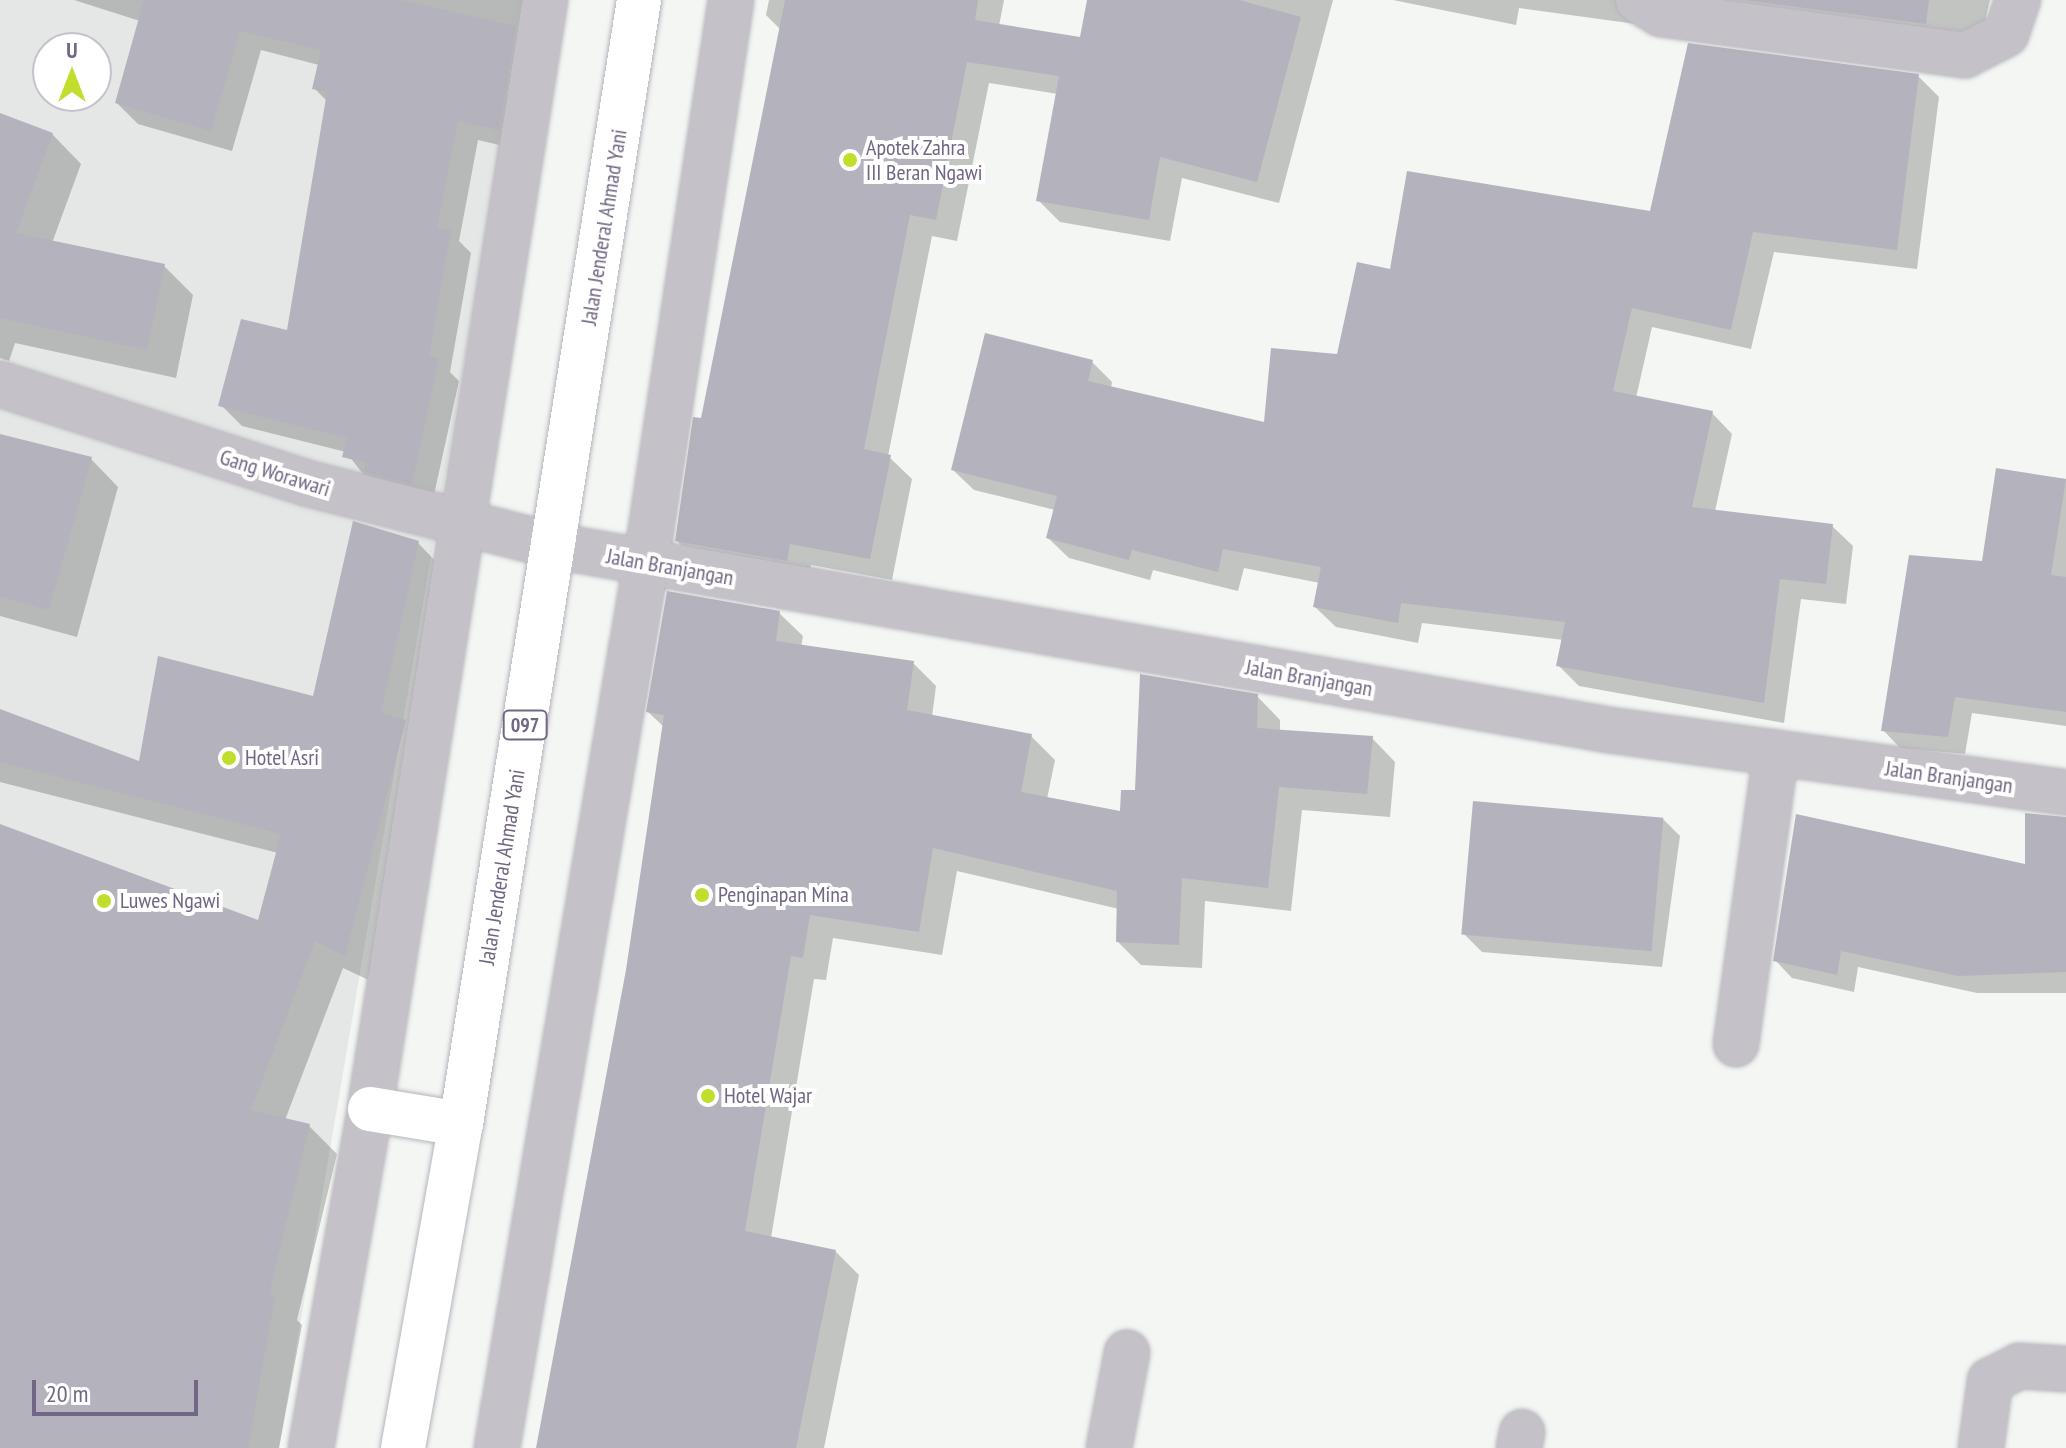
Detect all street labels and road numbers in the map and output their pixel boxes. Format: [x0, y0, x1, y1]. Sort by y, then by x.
street label: Jalan Jenderal Ahmad Yani [575, 127, 633, 327]
street label: Gang Worawari [216, 444, 334, 502]
street label: Jalan Branjangan [605, 543, 735, 591]
street label: Jalan Branjangan [1244, 654, 1374, 702]
road number: 097 [501, 709, 549, 741]
street label: Jalan Branjangan [1884, 755, 2014, 799]
street label: Jalan Jenderal Ahmad Yani [473, 767, 531, 967]

